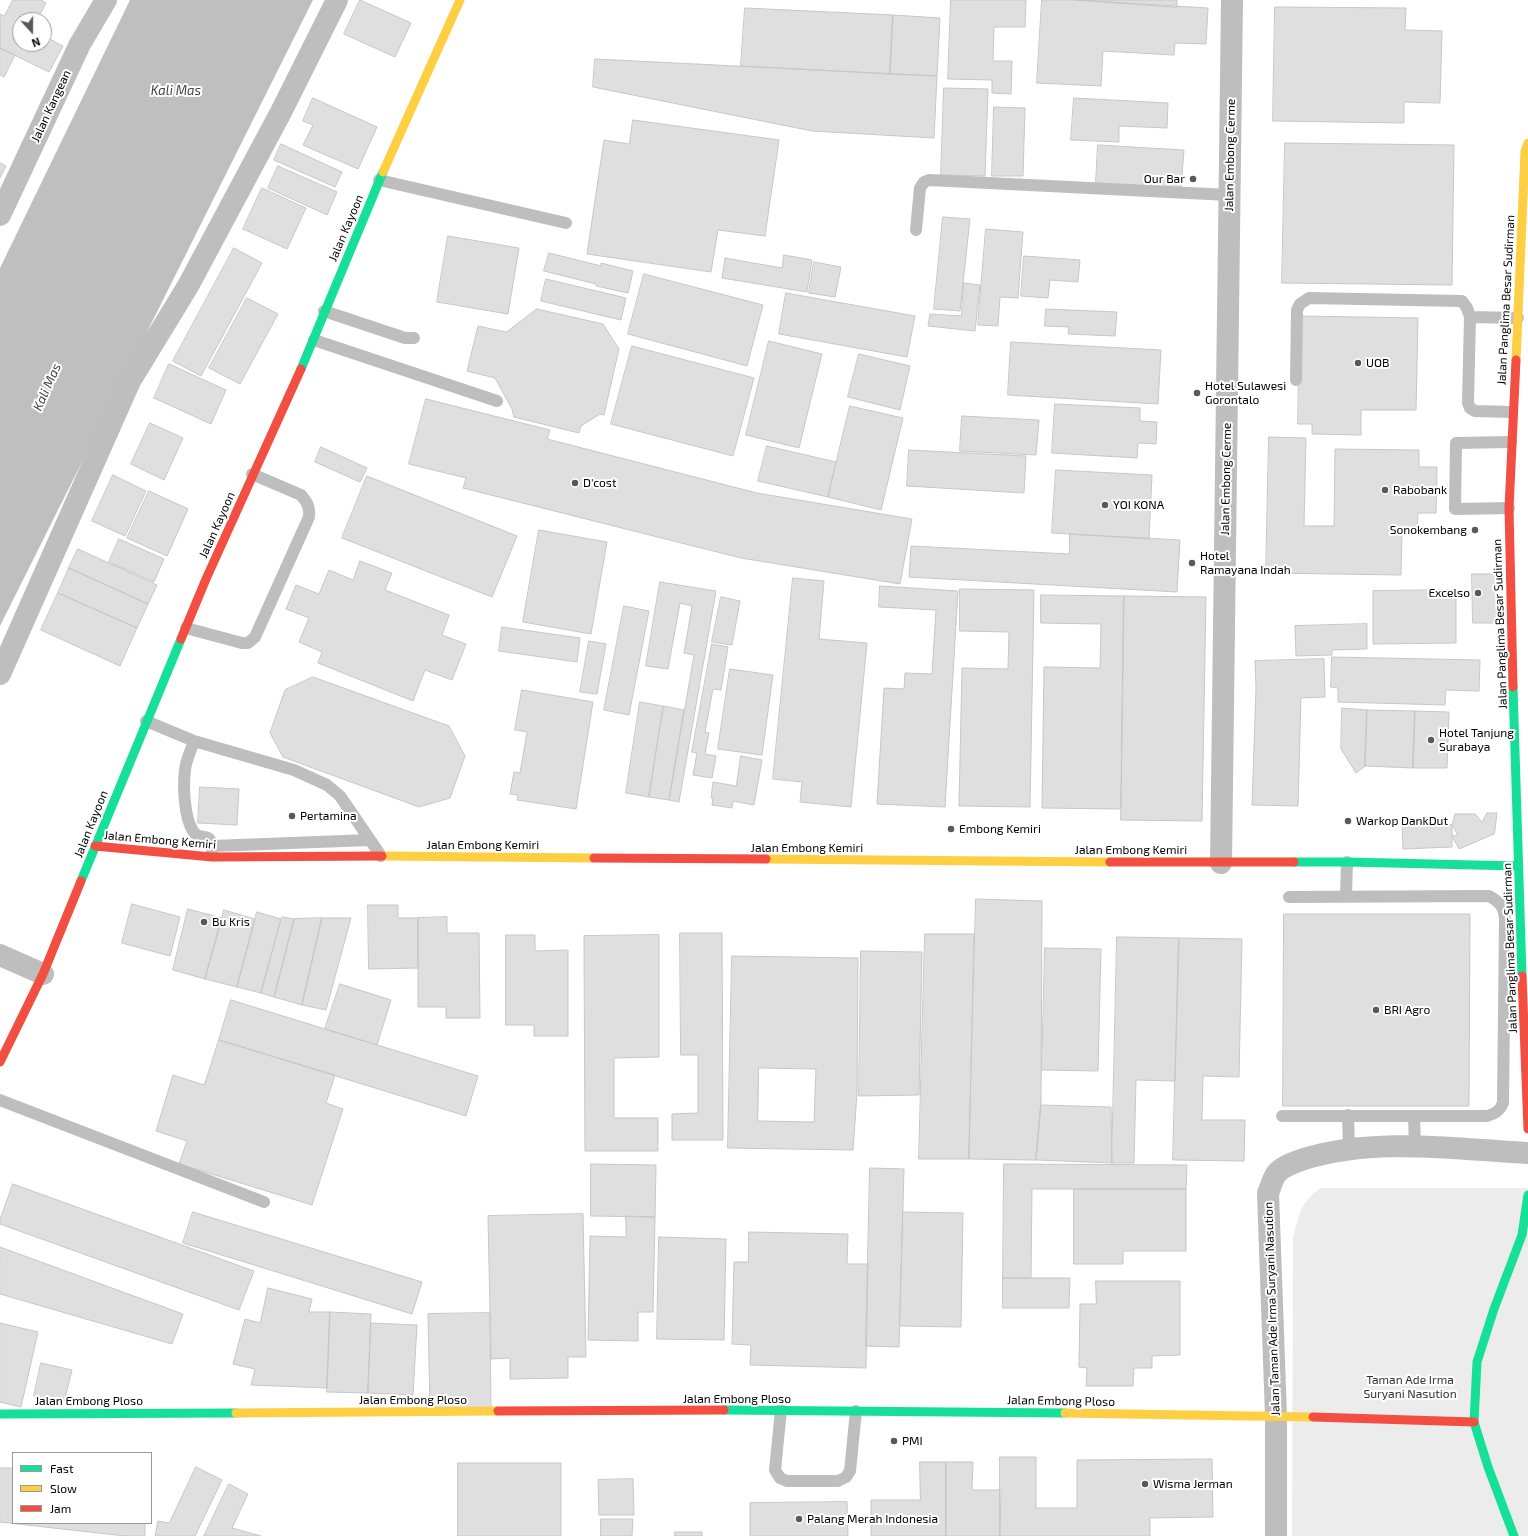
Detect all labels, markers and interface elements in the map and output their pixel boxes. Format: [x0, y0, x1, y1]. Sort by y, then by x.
north arrow [12, 12, 52, 52]
text: N [30, 35, 42, 50]
street label: Jalan Kangean [28, 68, 74, 144]
water label: Kali Mas [151, 83, 201, 99]
street label: Jalan Embong Cerme [1222, 99, 1238, 211]
place label: Our Bar [1144, 172, 1185, 186]
marker: Our Bar [1188, 174, 1198, 184]
street label: Jalan Kayoon [325, 192, 367, 264]
street label: Jalan Panglima Besar Sudirman [1494, 215, 1518, 385]
place label: UOB [1366, 356, 1389, 370]
marker: UOB [1353, 358, 1363, 368]
water label: Kali Mas [30, 361, 64, 413]
place label: Hotel Sulawesi Gorontalo [1205, 379, 1286, 407]
marker: Hotel Sulawesi Gorontalo [1192, 388, 1202, 398]
street label: Jalan Embong Cerme [1218, 423, 1234, 535]
place label: D'cost [583, 476, 617, 490]
marker: D'cost [570, 478, 580, 488]
place label: Rabobank [1393, 483, 1447, 497]
marker: Rabobank [1380, 485, 1390, 495]
street label: Jalan Kayoon [196, 490, 238, 560]
place label: YOI KONA [1113, 498, 1164, 512]
marker: YOI KONA [1100, 500, 1110, 510]
place label: Sonokembang [1390, 523, 1467, 537]
marker: Sonokembang [1470, 525, 1480, 535]
street label: Jalan Panglima Besar Sudirman [1490, 539, 1510, 709]
place label: Hotel Ramayana Indah [1200, 549, 1291, 577]
marker: Hotel Ramayana Indah [1187, 558, 1197, 568]
place label: Excelso [1428, 586, 1470, 600]
marker: Excelso [1473, 588, 1483, 598]
place label: Hotel Tanjung Surabaya [1439, 726, 1514, 754]
marker: Hotel Tanjung Surabaya [1426, 735, 1436, 745]
street label: Jalan Kayoon [71, 788, 111, 860]
place label: Pertamina [300, 809, 356, 823]
marker: Pertamina [287, 811, 297, 821]
place label: Warkop DankDut [1356, 814, 1448, 828]
marker: Warkop DankDut [1343, 816, 1353, 826]
place label: Embong Kemiri [959, 822, 1041, 836]
marker: Embong Kemiri [946, 824, 956, 834]
street label: Jalan Embong Kemiri [103, 828, 217, 852]
street label: Jalan Embong Kemiri [427, 838, 539, 852]
street label: Jalan Embong Kemiri [751, 841, 863, 855]
street label: Jalan Embong Kemiri [1075, 843, 1187, 857]
street label: Jalan Panglima Besar Sudirman [1500, 863, 1520, 1033]
place label: Bu Kris [212, 915, 250, 929]
marker: Bu Kris [199, 917, 209, 927]
place label: BRI Agro [1384, 1003, 1430, 1017]
marker: BRI Agro [1371, 1005, 1381, 1015]
street label: Jalan Taman Ade Irma Suryani Nasution [1261, 1202, 1283, 1416]
park label: Taman Ade Irma Suryani Nasution [1363, 1373, 1457, 1401]
street label: Jalan Embong Ploso [683, 1392, 791, 1406]
street label: Jalan Embong Ploso [359, 1393, 467, 1407]
street label: Jalan Embong Ploso [1007, 1393, 1115, 1409]
street label: Jalan Embong Ploso [35, 1394, 143, 1408]
place label: PMI [902, 1434, 923, 1448]
marker: PMI [889, 1436, 899, 1446]
legend [12, 1452, 152, 1524]
text: Fast [50, 1461, 73, 1475]
place label: Wisma Jerman [1153, 1477, 1233, 1491]
marker: Wisma Jerman [1140, 1479, 1150, 1489]
text: Slow [50, 1481, 77, 1495]
text: Jam [50, 1501, 71, 1515]
place label: Palang Merah Indonesia [807, 1512, 938, 1526]
marker: Palang Merah Indonesia [794, 1514, 804, 1524]

